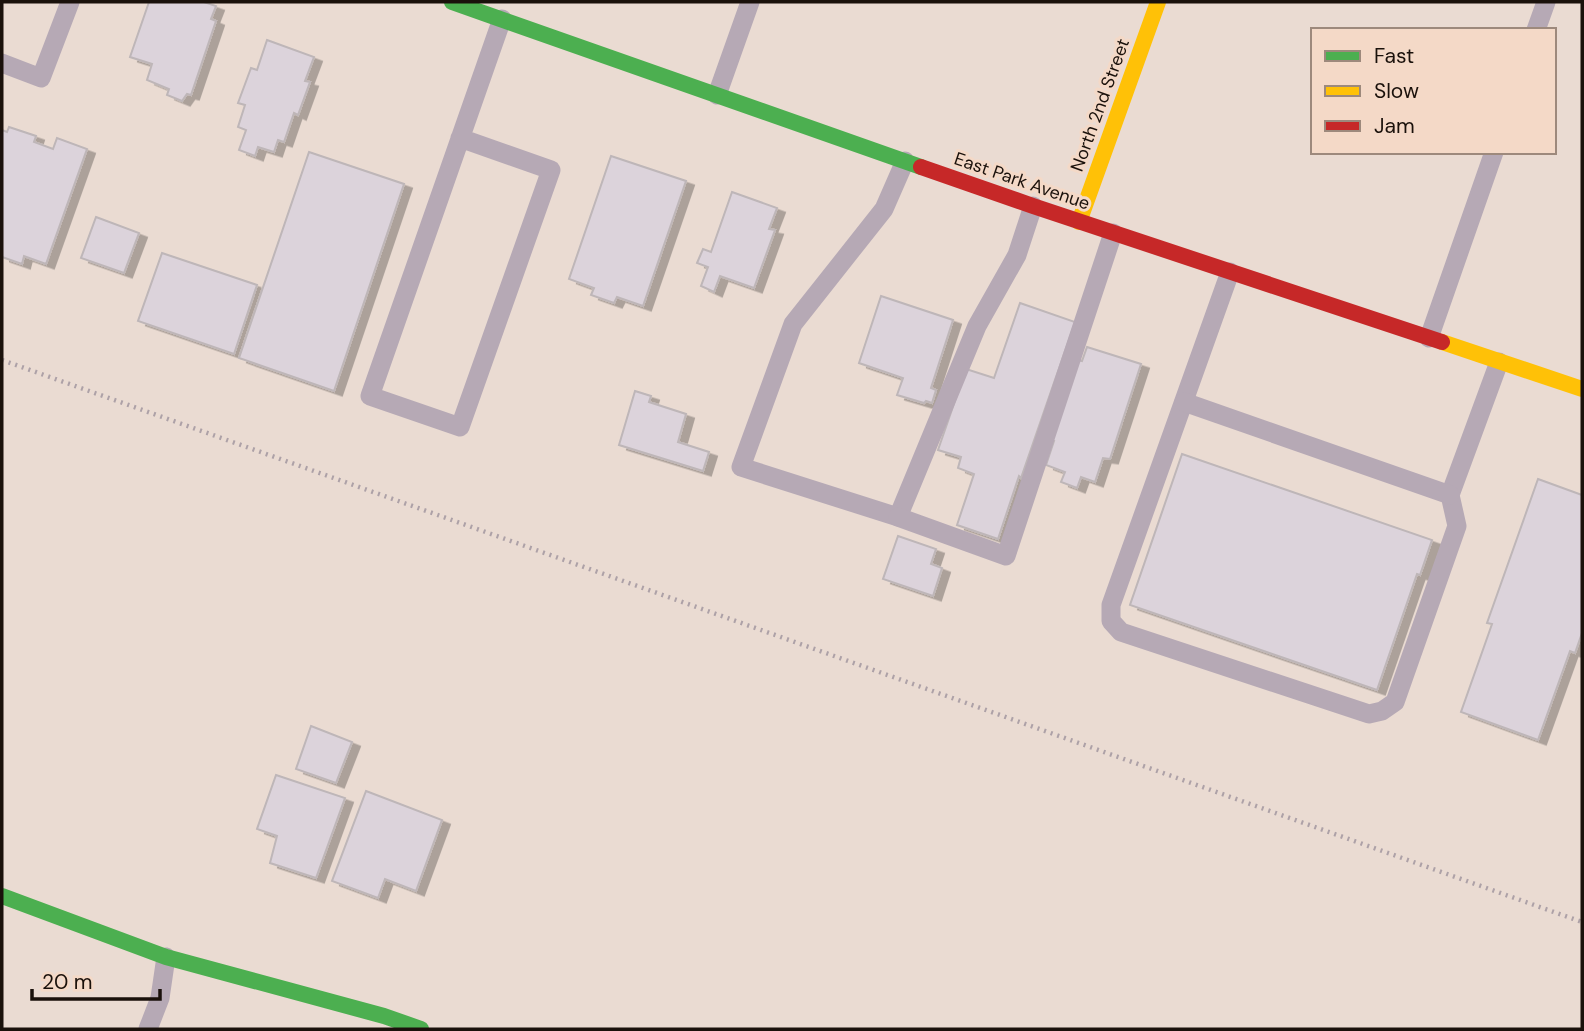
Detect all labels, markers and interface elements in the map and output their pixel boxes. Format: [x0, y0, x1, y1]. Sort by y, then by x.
legend [1311, 28, 1556, 154]
street label: North 2nd Street [1065, 35, 1135, 175]
text: Fast [1374, 42, 1414, 70]
text: Slow [1374, 77, 1419, 105]
text: Jam [1374, 112, 1415, 140]
street label: East Park Avenue [951, 147, 1093, 215]
scale bar [32, 958, 159, 1002]
text: 20 m [42, 968, 93, 996]

